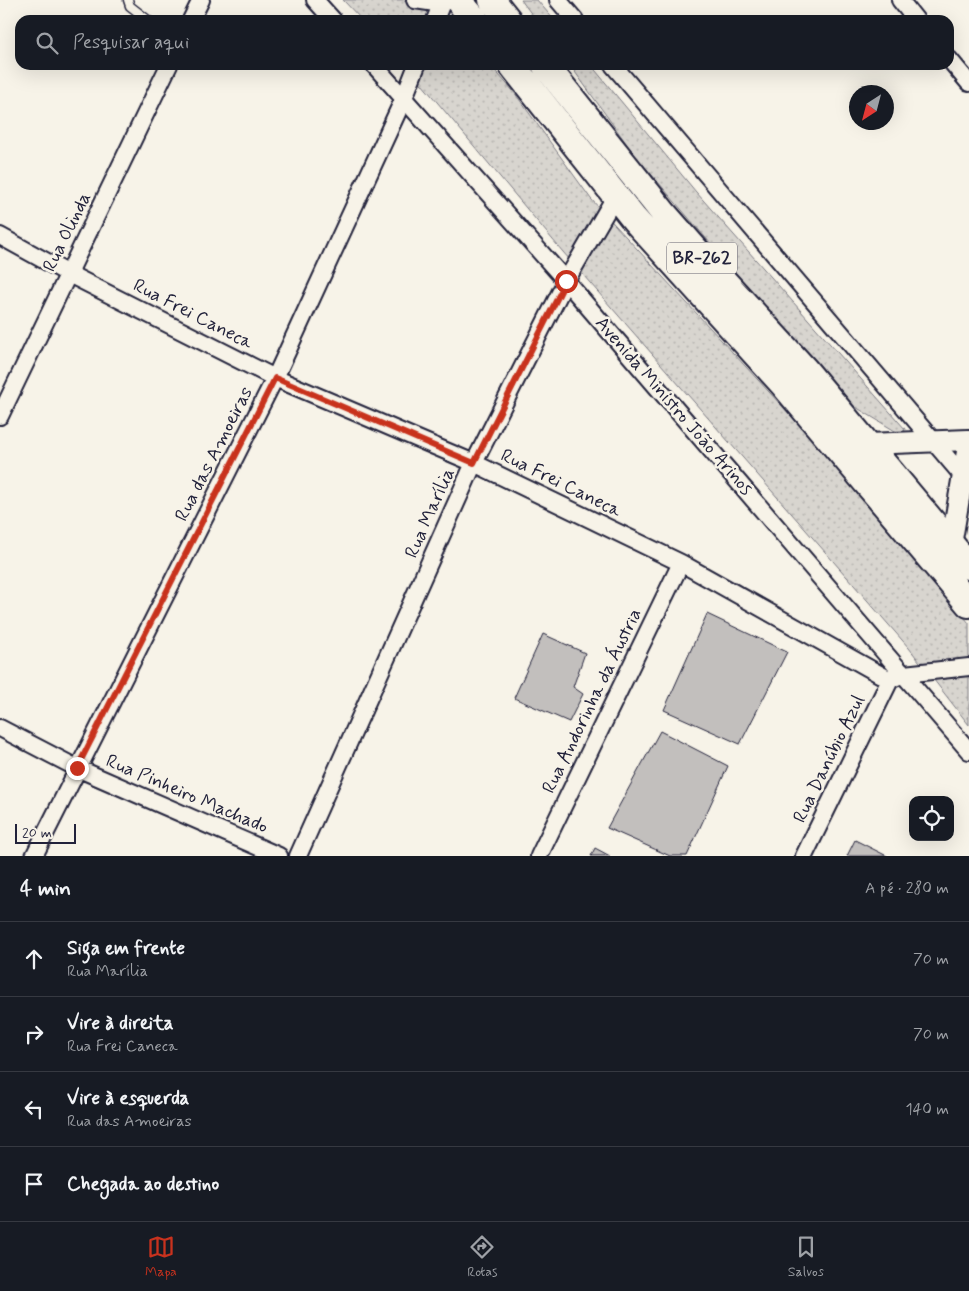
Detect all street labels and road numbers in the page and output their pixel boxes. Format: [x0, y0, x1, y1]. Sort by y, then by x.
street label: Rua Olinda [37, 188, 97, 276]
road number: BR-262 [667, 242, 737, 274]
street label: Rua Frei Caneca [129, 273, 258, 355]
street label: Avenida Ministro João Arinos [589, 311, 759, 501]
street label: Rua das Amoeiras [169, 382, 259, 526]
street label: Rua Frei Caneca [496, 443, 626, 523]
street label: Rua Marília [399, 464, 461, 562]
street label: Rua Andorinha da Áustria [535, 604, 648, 798]
street label: Rua Danúbio Azul [787, 691, 871, 827]
street label: Rua Pinheiro Machado [102, 749, 272, 839]

